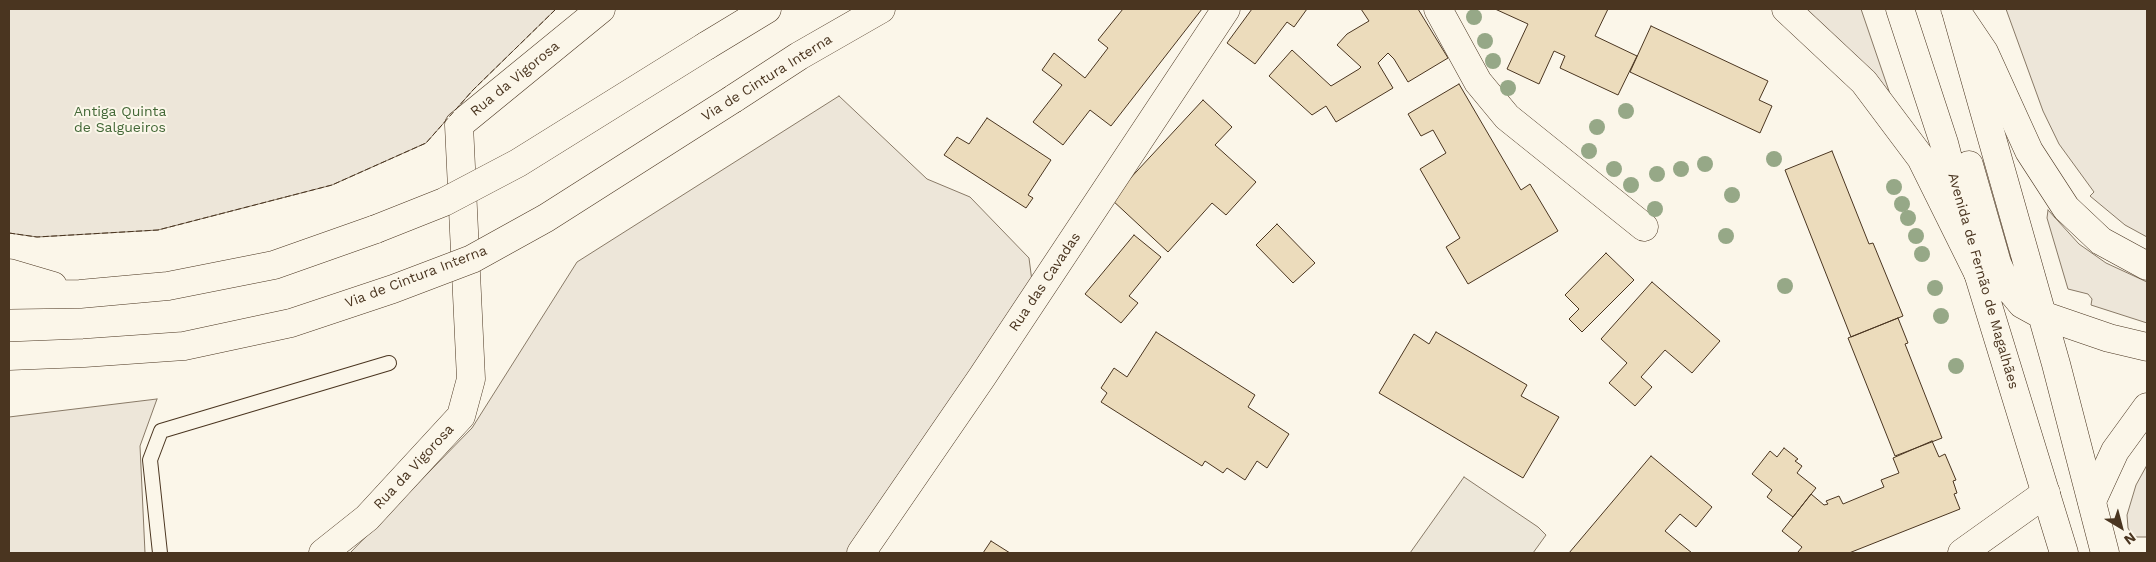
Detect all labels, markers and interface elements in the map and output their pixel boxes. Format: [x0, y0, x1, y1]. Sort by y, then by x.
street label: Via de Cintura Interna [699, 31, 835, 125]
street label: Rua da Vigorosa [467, 38, 563, 120]
park label: Antiga Quinta de Salgueiros [74, 104, 166, 136]
street label: Avenida de Fernão de Magalhães [1944, 171, 2022, 391]
street label: Rua das Cavadas [1006, 229, 1084, 335]
street label: Via de Cintura Interna [343, 242, 489, 312]
street label: Rua da Vigorosa [370, 421, 458, 513]
north arrow [2096, 502, 2146, 552]
text: N [2121, 529, 2139, 548]

